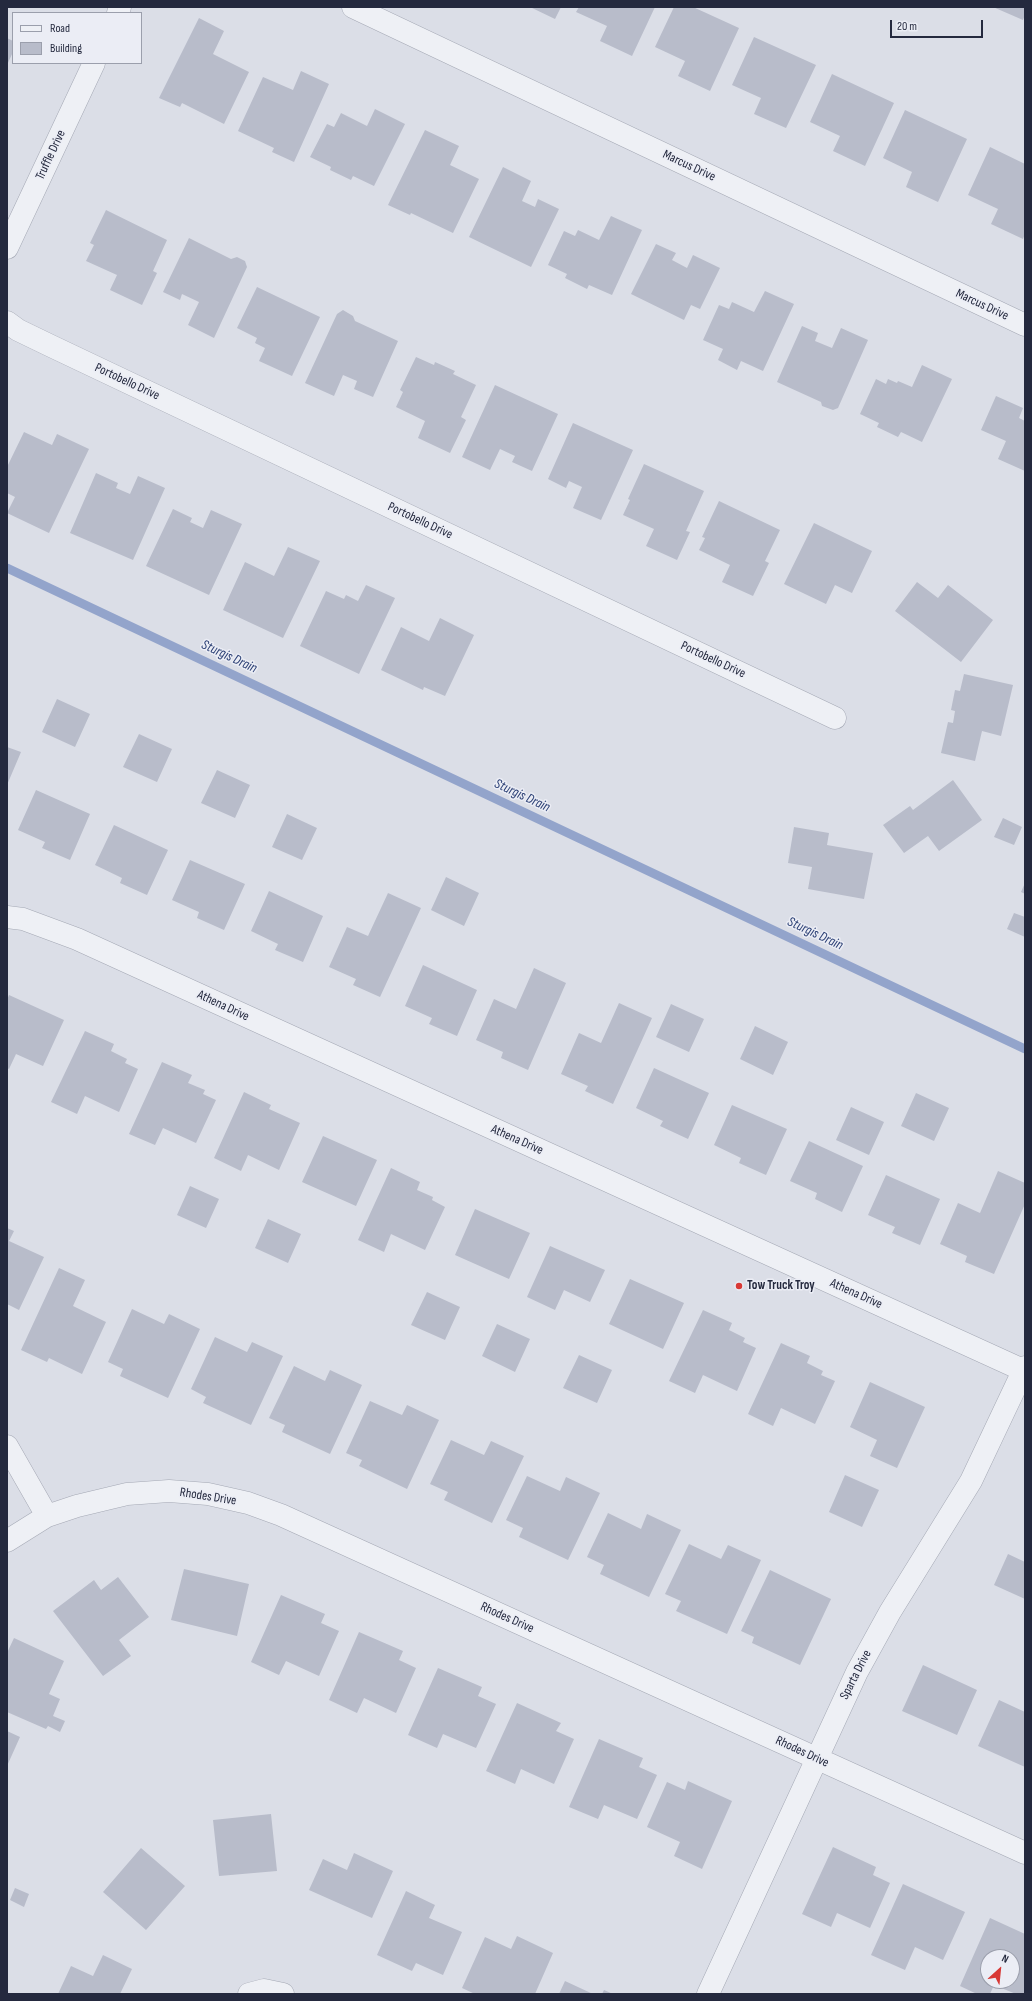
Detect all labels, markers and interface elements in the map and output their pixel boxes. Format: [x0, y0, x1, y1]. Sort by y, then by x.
legend [12, 12, 142, 64]
scale bar [892, 12, 985, 38]
text: 20 m [897, 19, 917, 34]
text: Road [50, 21, 70, 36]
text: Building [50, 41, 82, 56]
street label: Truffle Drive [33, 128, 69, 182]
street label: Marcus Drive [660, 147, 718, 185]
street label: Marcus Drive [953, 286, 1011, 324]
street label: Portobello Drive [92, 360, 162, 404]
street label: Portobello Drive [385, 499, 455, 543]
water label: Sturgis Drain [199, 637, 259, 677]
street label: Portobello Drive [678, 638, 748, 682]
water label: Sturgis Drain [492, 776, 552, 816]
water label: Sturgis Drain [785, 914, 845, 954]
street label: Athena Drive [194, 987, 252, 1025]
street label: Athena Drive [488, 1122, 546, 1158]
street label: Athena Drive [827, 1276, 885, 1312]
place label: Tow Truck Troy [747, 1278, 815, 1294]
marker: Tow Truck Troy [734, 1281, 744, 1291]
street label: Rhodes Drive [179, 1485, 237, 1509]
street label: Rhodes Drive [478, 1599, 536, 1637]
street label: Sparta Drive [837, 1648, 875, 1702]
street label: Rhodes Drive [773, 1733, 831, 1771]
north arrow [980, 1949, 1020, 1989]
text: N [1000, 1952, 1011, 1966]

